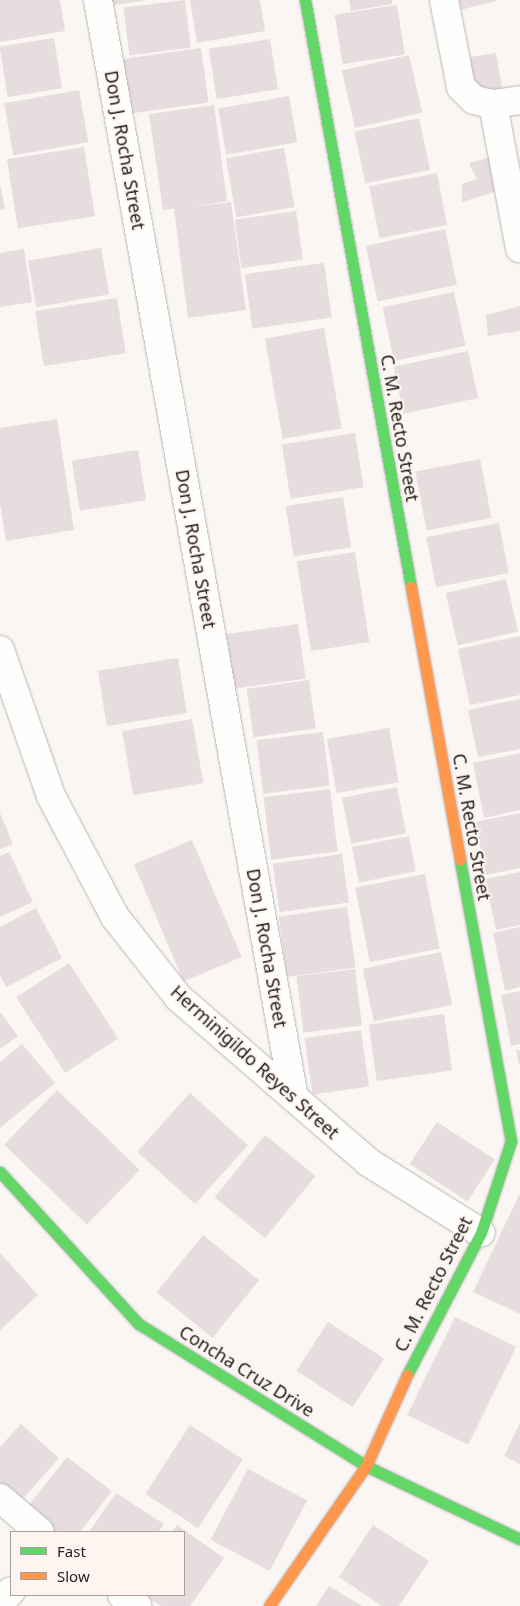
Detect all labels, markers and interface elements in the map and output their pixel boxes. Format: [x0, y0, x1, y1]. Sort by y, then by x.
street label: Don J. Rocha Street [100, 69, 150, 231]
street label: C. M. Recto Street [376, 353, 424, 503]
street label: Don J. Rocha Street [171, 468, 221, 630]
street label: C. M. Recto Street [448, 752, 496, 902]
street label: Don J. Rocha Street [242, 867, 292, 1029]
street label: Herminigildo Reyes Street [166, 981, 344, 1143]
street label: C. M. Recto Street [390, 1213, 476, 1355]
street label: Concha Cruz Drive [175, 1321, 319, 1421]
legend [10, 1531, 185, 1596]
text: Fast [57, 1541, 86, 1561]
text: Slow [57, 1566, 90, 1586]

